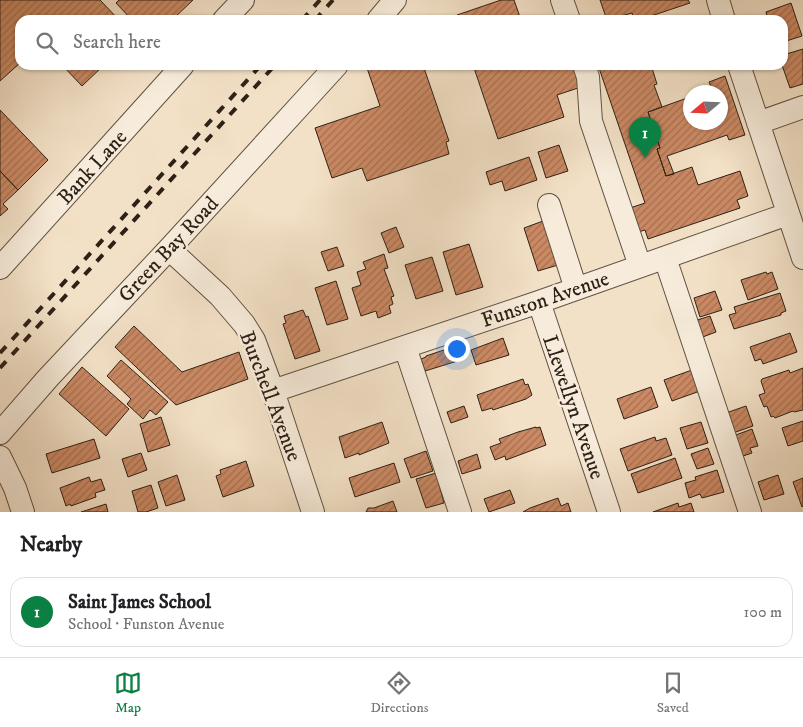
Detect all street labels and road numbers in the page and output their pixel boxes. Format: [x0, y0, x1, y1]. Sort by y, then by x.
street label: Bank Lane [52, 125, 133, 210]
street label: Green Bay Road [113, 191, 225, 308]
street label: Funston Avenue [478, 266, 613, 334]
street label: Burchell Avenue [233, 328, 307, 465]
street label: Llewellyn Avenue [536, 332, 610, 483]

